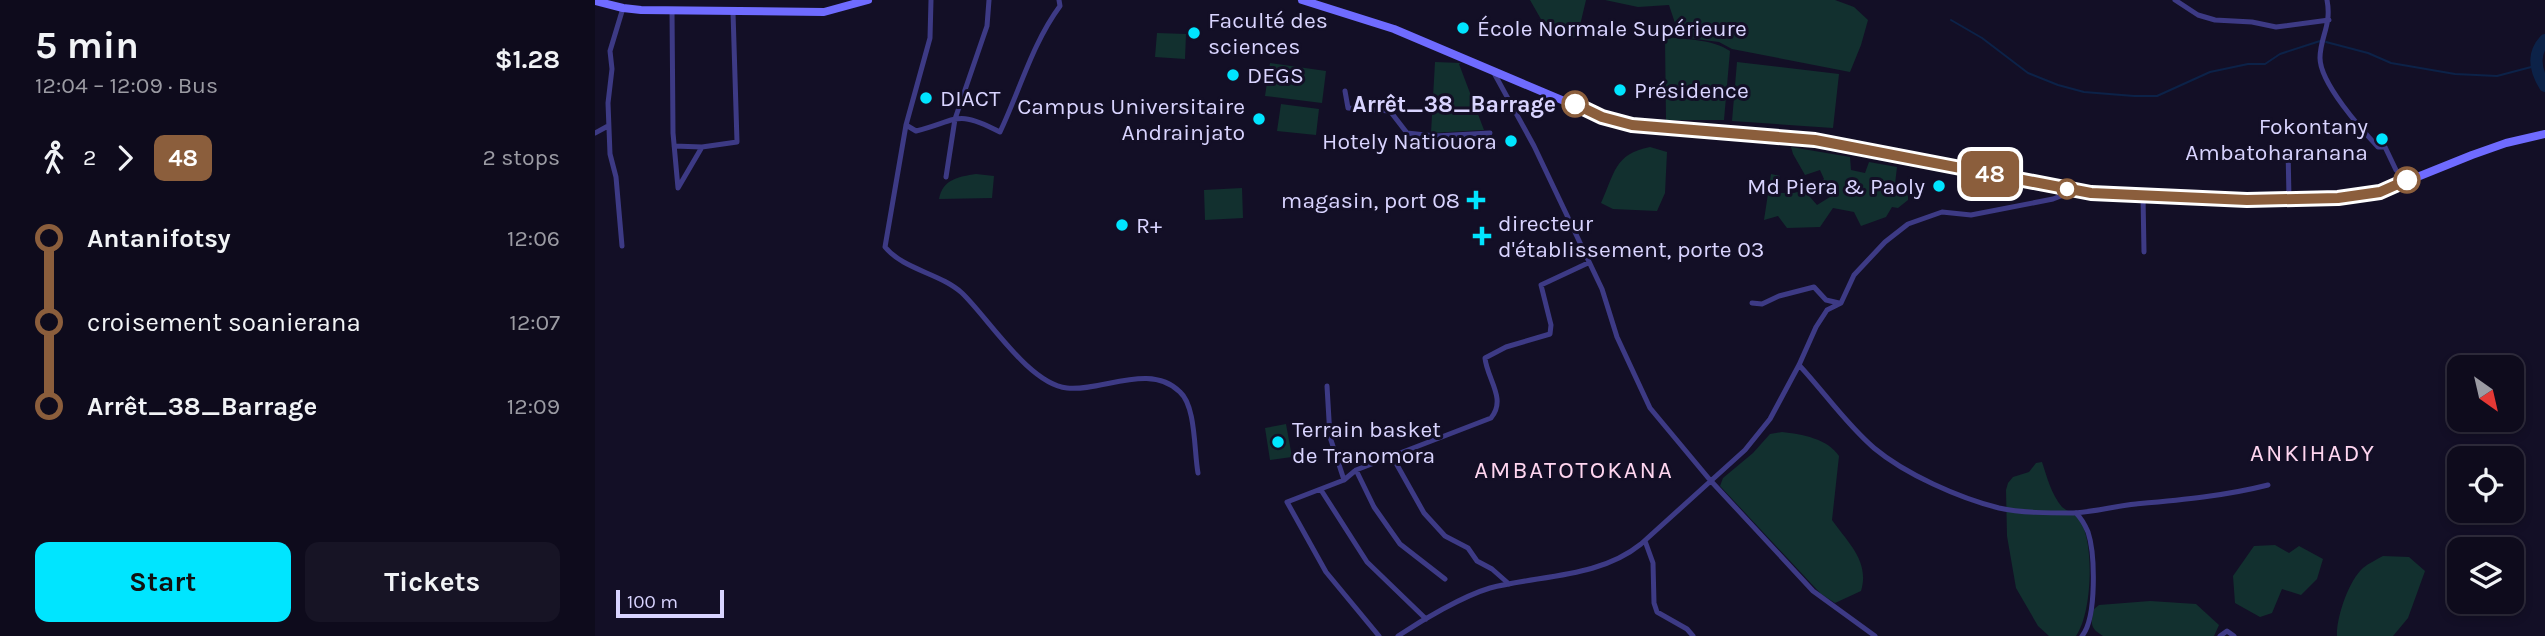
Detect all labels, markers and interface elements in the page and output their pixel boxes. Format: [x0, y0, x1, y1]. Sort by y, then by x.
place label: Faculté des sciences [1208, 7, 1328, 60]
place label: École Normale Supérieure [1477, 15, 1747, 42]
marker: École Normale Supérieure [1455, 20, 1471, 36]
text: 5 min [35, 23, 139, 68]
marker: Faculté des sciences [1186, 25, 1202, 41]
text: $1.28 [495, 44, 560, 75]
place label: DEGS [1247, 62, 1304, 89]
marker: DEGS [1225, 67, 1241, 83]
text: 12:04 – 12:09 · Bus [35, 72, 218, 99]
place label: Présidence [1634, 77, 1749, 104]
marker: Présidence [1612, 82, 1628, 98]
place label: DIACT [940, 85, 1001, 112]
marker: DIACT [918, 90, 934, 106]
place label: Arrêt_38_Barrage [1352, 91, 1556, 118]
marker: Arrêt_38_Barrage [1562, 91, 1588, 117]
place label: Campus Universitaire Andrainjato [1017, 93, 1245, 146]
marker: Campus Universitaire Andrainjato [1251, 111, 1267, 127]
place label: Fokontany Ambatoharanana [2185, 113, 2368, 166]
place label: Hotely Natiouora [1322, 128, 1497, 155]
marker: Fokontany Ambatoharanana [2374, 131, 2390, 147]
marker: Hotely Natiouora [1503, 133, 1519, 149]
icon: walk [35, 139, 73, 177]
icon: forward [106, 139, 144, 177]
text: 2 [83, 144, 96, 171]
text: 48 [168, 144, 198, 172]
text: 2 stops [482, 144, 560, 171]
line badge: 48 [1959, 151, 2021, 197]
text: 48 [1975, 160, 2005, 188]
unlabelled marker [2394, 167, 2420, 193]
place label: Md Piera & Paoly [1747, 173, 1925, 200]
marker: Md Piera & Paoly [1931, 178, 1947, 194]
unlabelled marker [2057, 179, 2077, 199]
place label: magasin, port 08 [1281, 187, 1460, 214]
marker: magasin, port 08 [1466, 190, 1486, 210]
place label: directeur d'établissement, porte 03 [1498, 210, 1764, 263]
place label: R+ [1136, 212, 1162, 239]
marker: R+ [1114, 217, 1130, 233]
text: Antanifotsy [87, 223, 231, 254]
text: 12:06 [507, 225, 560, 252]
marker: directeur d'établissement, porte 03 [1472, 226, 1492, 246]
text: croisement soanierana [87, 307, 361, 338]
text: 12:07 [509, 309, 560, 336]
north arrow [2447, 355, 2523, 432]
map controls [2447, 355, 2524, 614]
text: Arrêt_38_Barrage [87, 391, 317, 422]
text: 12:09 [507, 393, 560, 420]
place label: Terrain basket de Tranomora [1292, 416, 1441, 469]
marker: Terrain basket de Tranomora [1270, 434, 1286, 450]
district label: ANKIHADY [2250, 439, 2376, 467]
button: locate [2447, 446, 2524, 523]
district label: AMBATOTOKANA [1474, 456, 1674, 484]
button: layers [2447, 537, 2524, 614]
button: Start [35, 542, 291, 622]
button: Tickets [305, 542, 560, 622]
scale bar [616, 587, 725, 619]
text: 100 m [627, 591, 678, 613]

